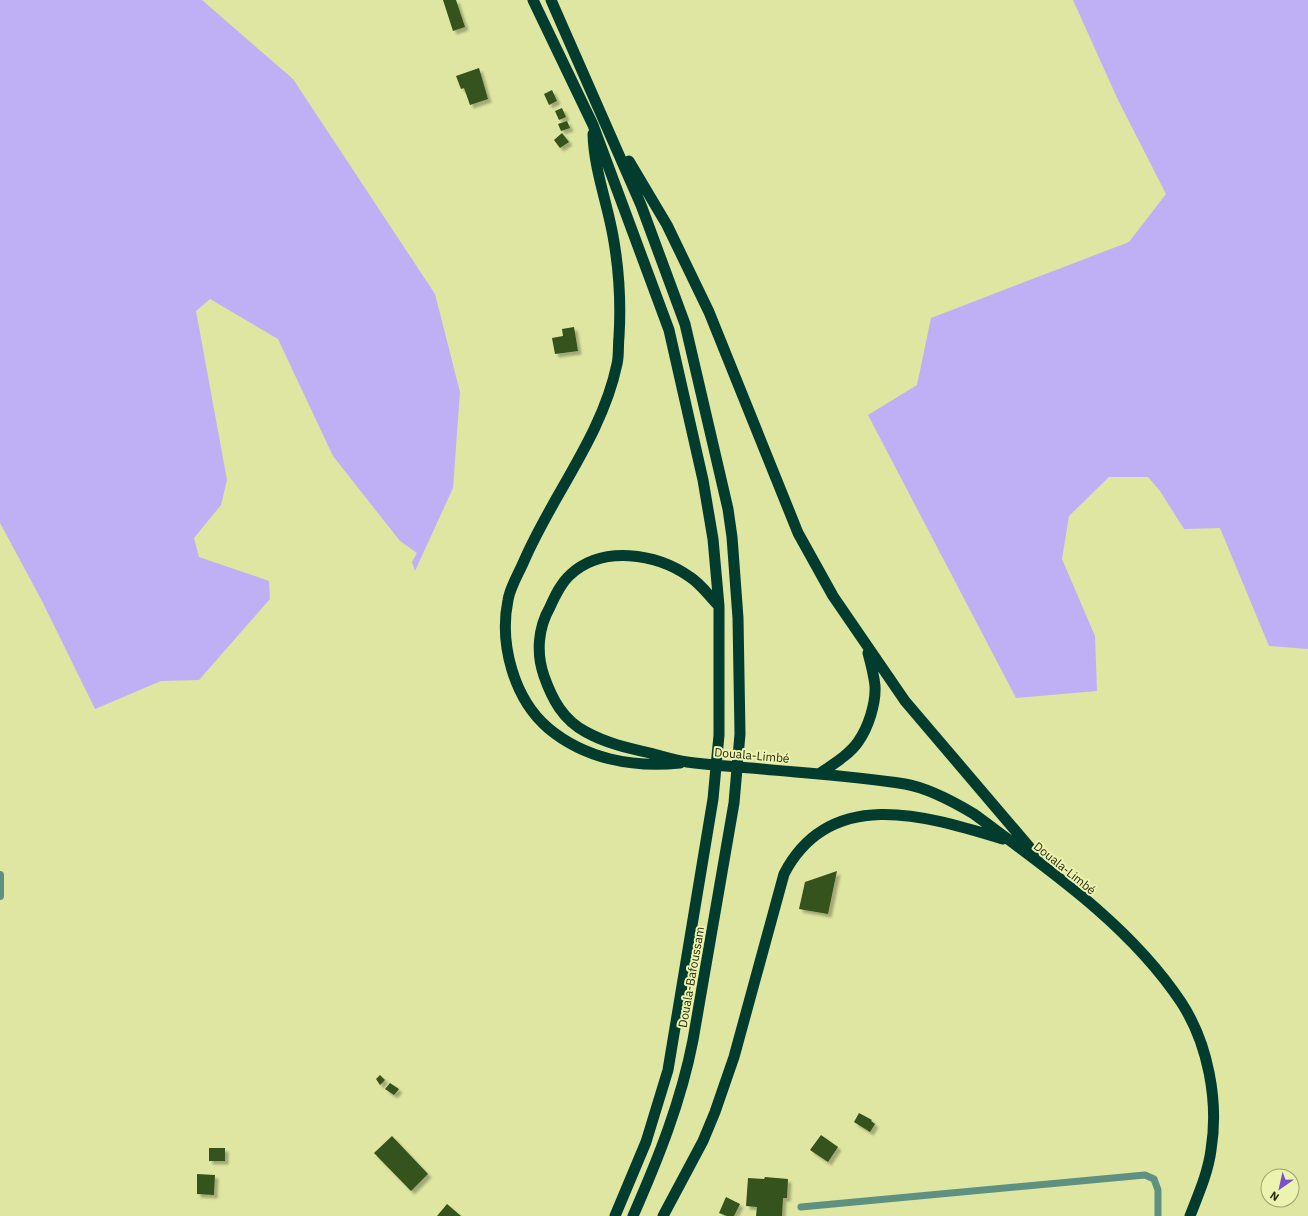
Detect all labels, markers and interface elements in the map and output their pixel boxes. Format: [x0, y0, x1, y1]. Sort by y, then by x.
street label: Douala-Limbé [714, 744, 791, 766]
street label: Douala-Limbé [1031, 838, 1099, 898]
street label: Douala-Bafoussam [675, 925, 707, 1029]
north arrow [1260, 1168, 1300, 1208]
text: N [1267, 1188, 1282, 1204]

